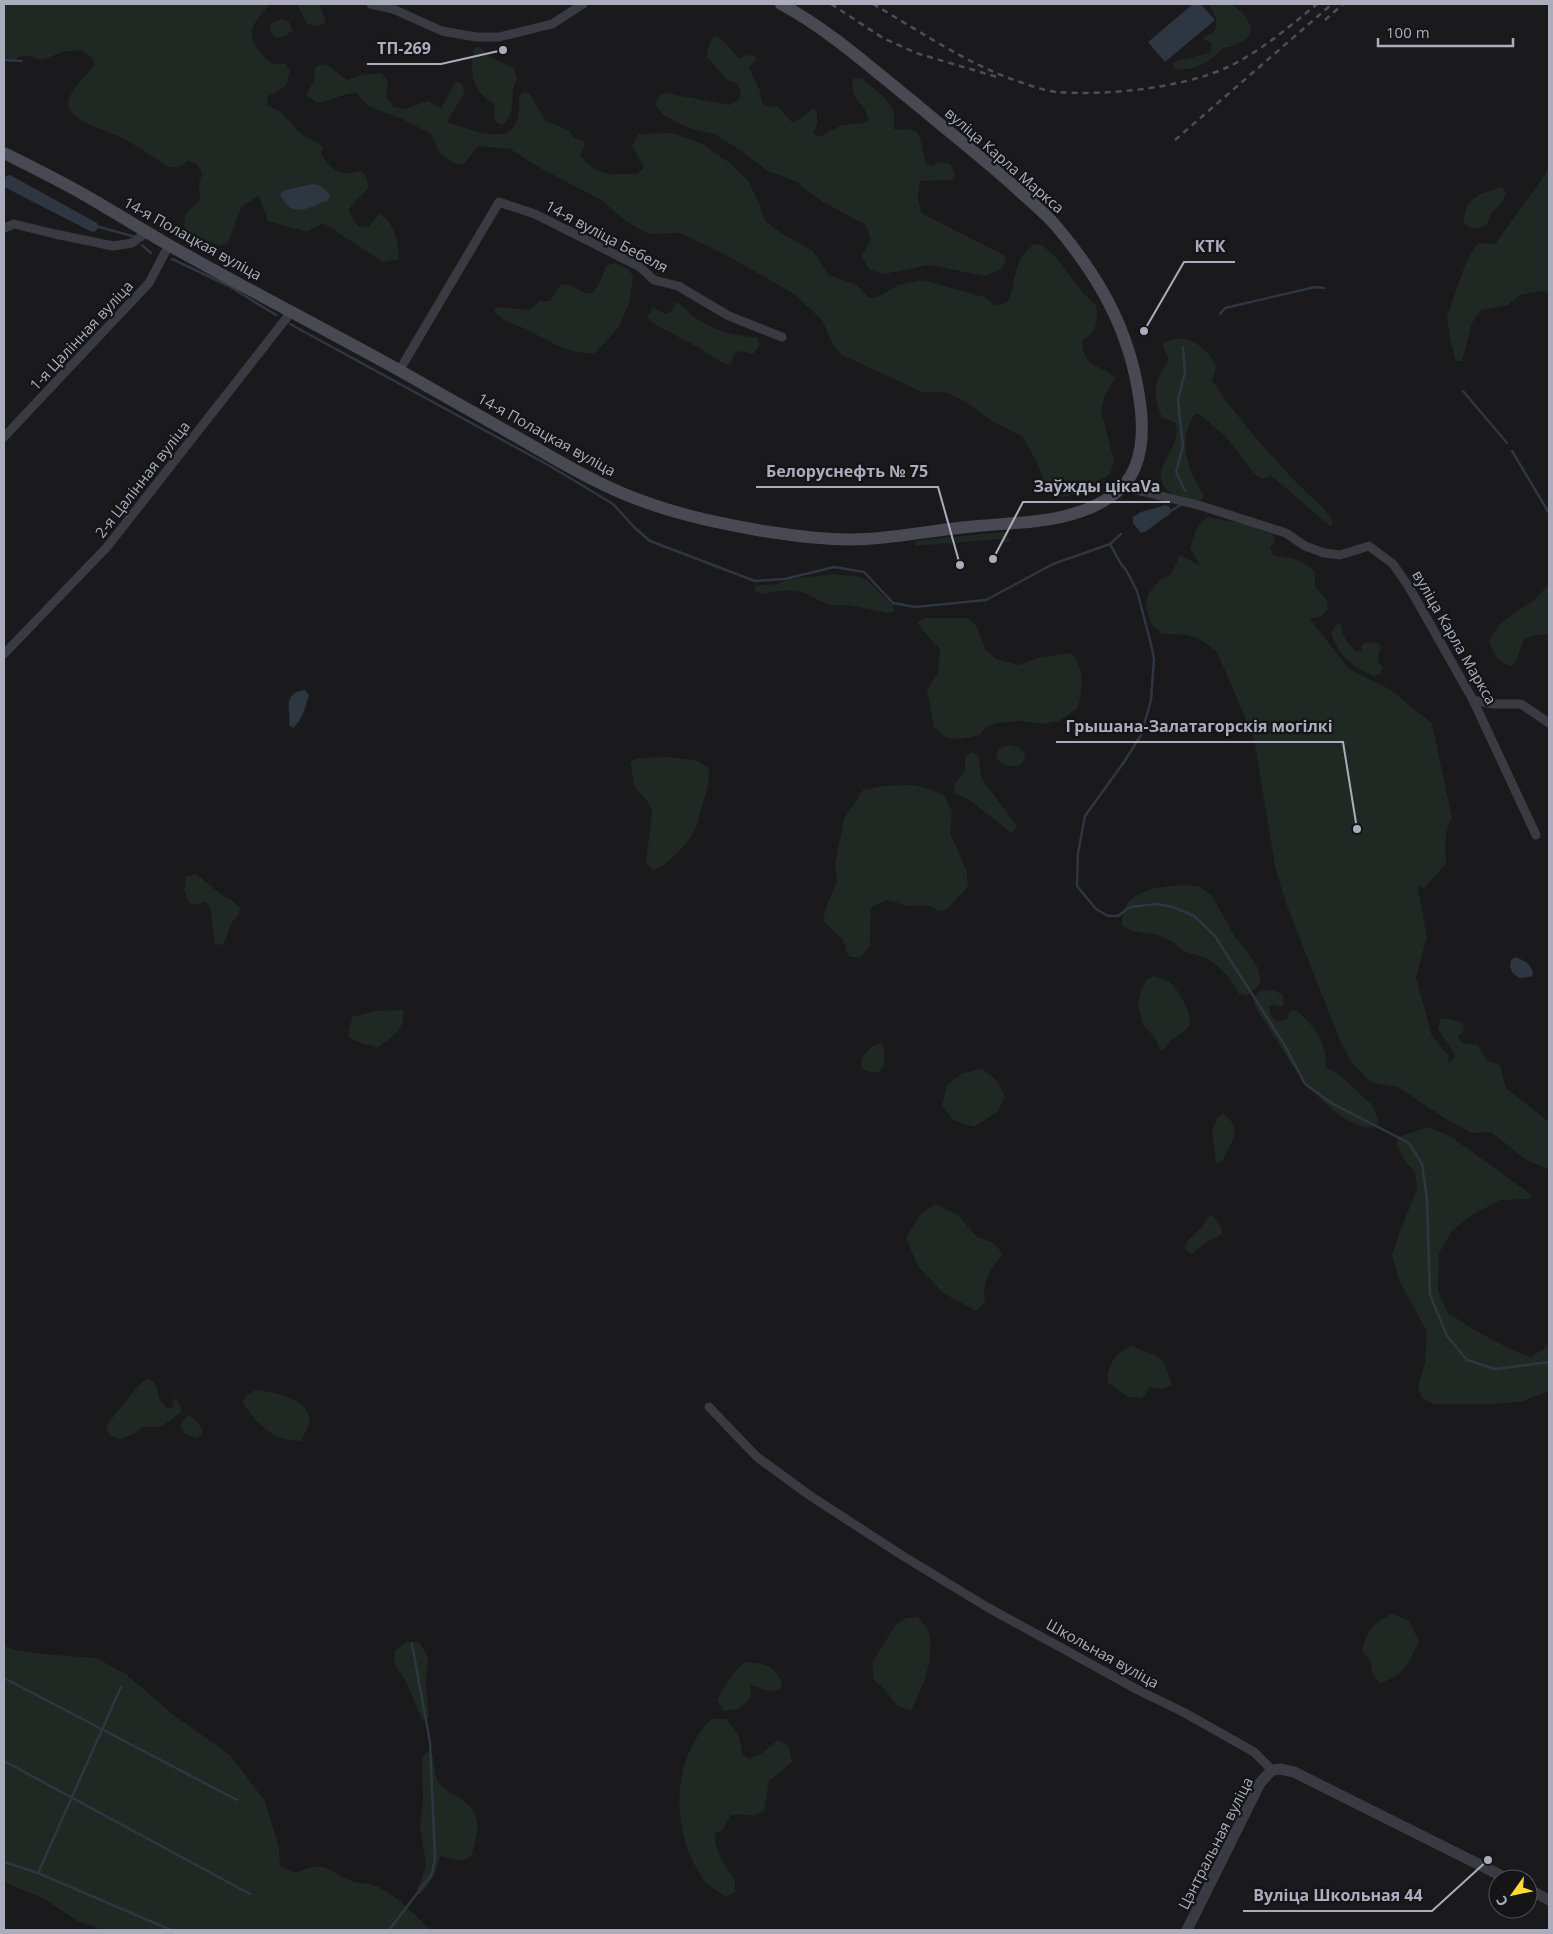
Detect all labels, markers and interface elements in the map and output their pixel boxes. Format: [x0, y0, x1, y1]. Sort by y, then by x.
scale bar [1378, 15, 1513, 47]
text: 100 m [1386, 22, 1430, 42]
callout: ТП-269 [367, 33, 441, 64]
text: ТП-269 [377, 37, 431, 59]
street label: вуліца Карла Маркса [941, 103, 1069, 217]
street label: 14-я Полацкая вуліца [120, 192, 266, 284]
street label: 14-я вуліца Бебеля [542, 195, 672, 277]
callout: КТК [1184, 231, 1235, 262]
text: КТК [1195, 235, 1226, 257]
street label: 1-я Цалінная вуліца [25, 276, 137, 394]
street label: 14-я Полацкая вуліца [474, 388, 620, 480]
street label: 2-я Цалінная вуліца [90, 416, 194, 542]
callout: Белоруснефть № 75 [756, 456, 938, 487]
text: Белоруснефть № 75 [766, 460, 928, 482]
callout: Заўжды цікаVа [1023, 471, 1170, 502]
text: Заўжды цікаVа [1033, 475, 1161, 497]
street label: вуліца Карла Маркса [1408, 566, 1502, 708]
callout: Грышана-Залатагорскія могілкі [1056, 711, 1343, 742]
text: Грышана-Залатагорскія могілкі [1065, 715, 1333, 737]
street label: Школьная вуліца [1043, 1614, 1163, 1692]
street label: Цэнтральная вуліца [1173, 1773, 1257, 1913]
north arrow [1488, 1869, 1538, 1919]
callout: Вуліца Школьная 44 [1243, 1880, 1432, 1911]
text: Вуліца Школьная 44 [1253, 1884, 1423, 1906]
text: С [1491, 1892, 1512, 1910]

